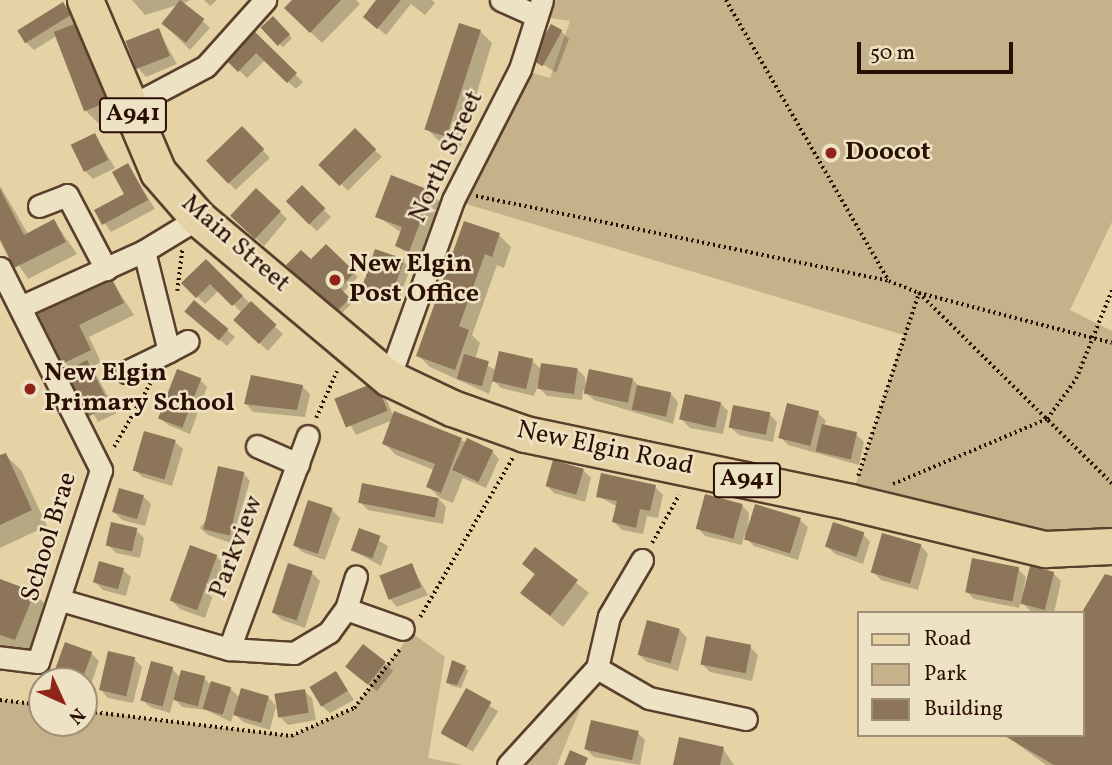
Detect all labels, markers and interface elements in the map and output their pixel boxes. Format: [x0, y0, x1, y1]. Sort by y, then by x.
scale bar [860, 28, 1016, 72]
text: 50 m [870, 39, 915, 68]
street label: North Street [403, 86, 491, 228]
road number: A941 [98, 94, 168, 135]
place label: Doocot [845, 137, 931, 169]
marker: Doocot [823, 145, 839, 161]
street label: Main Street [174, 188, 296, 300]
place label: New Elgin Post Office [349, 249, 479, 310]
marker: New Elgin Post Office [327, 272, 343, 288]
place label: New Elgin Primary School [44, 358, 235, 420]
marker: New Elgin Primary School [22, 381, 38, 397]
street label: New Elgin Road [513, 415, 697, 483]
road number: A941 [712, 460, 782, 500]
street label: School Brae [16, 469, 84, 605]
street label: Parkview [203, 492, 271, 602]
legend [856, 611, 1084, 737]
text: Road [924, 625, 971, 654]
text: Park [924, 660, 967, 689]
north arrow [28, 667, 98, 737]
text: Building [924, 695, 1003, 724]
text: N [62, 701, 91, 729]

